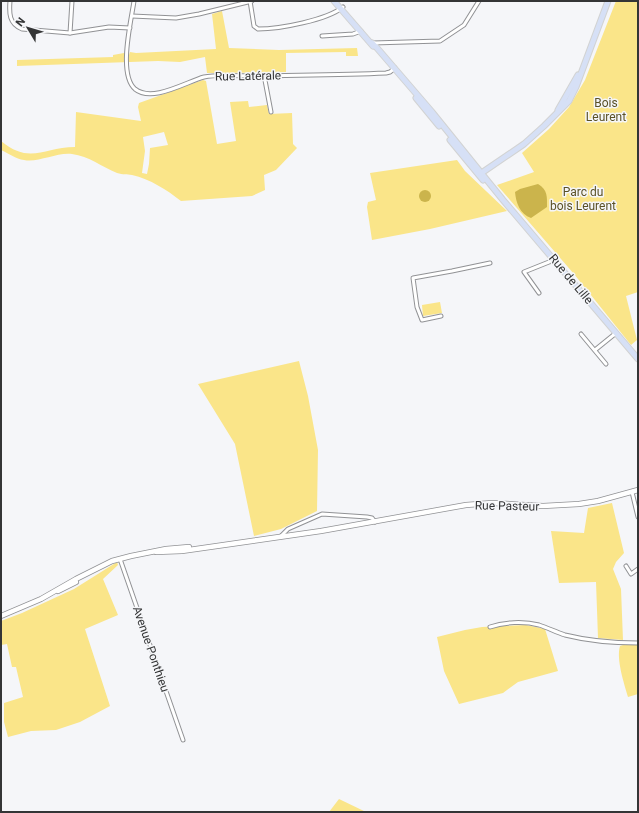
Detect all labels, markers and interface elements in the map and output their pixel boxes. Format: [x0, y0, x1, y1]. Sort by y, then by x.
north arrow [8, 8, 48, 48]
text: N [13, 15, 28, 29]
street label: Rue Latérale [215, 68, 281, 84]
park label: Bois Leurent [586, 96, 626, 124]
park label: Parc du bois Leurent [550, 185, 616, 213]
street label: Rue de Lille [546, 251, 596, 307]
street label: Rue Pasteur [475, 498, 539, 514]
street label: Avenue Ponthieu [130, 604, 172, 694]

